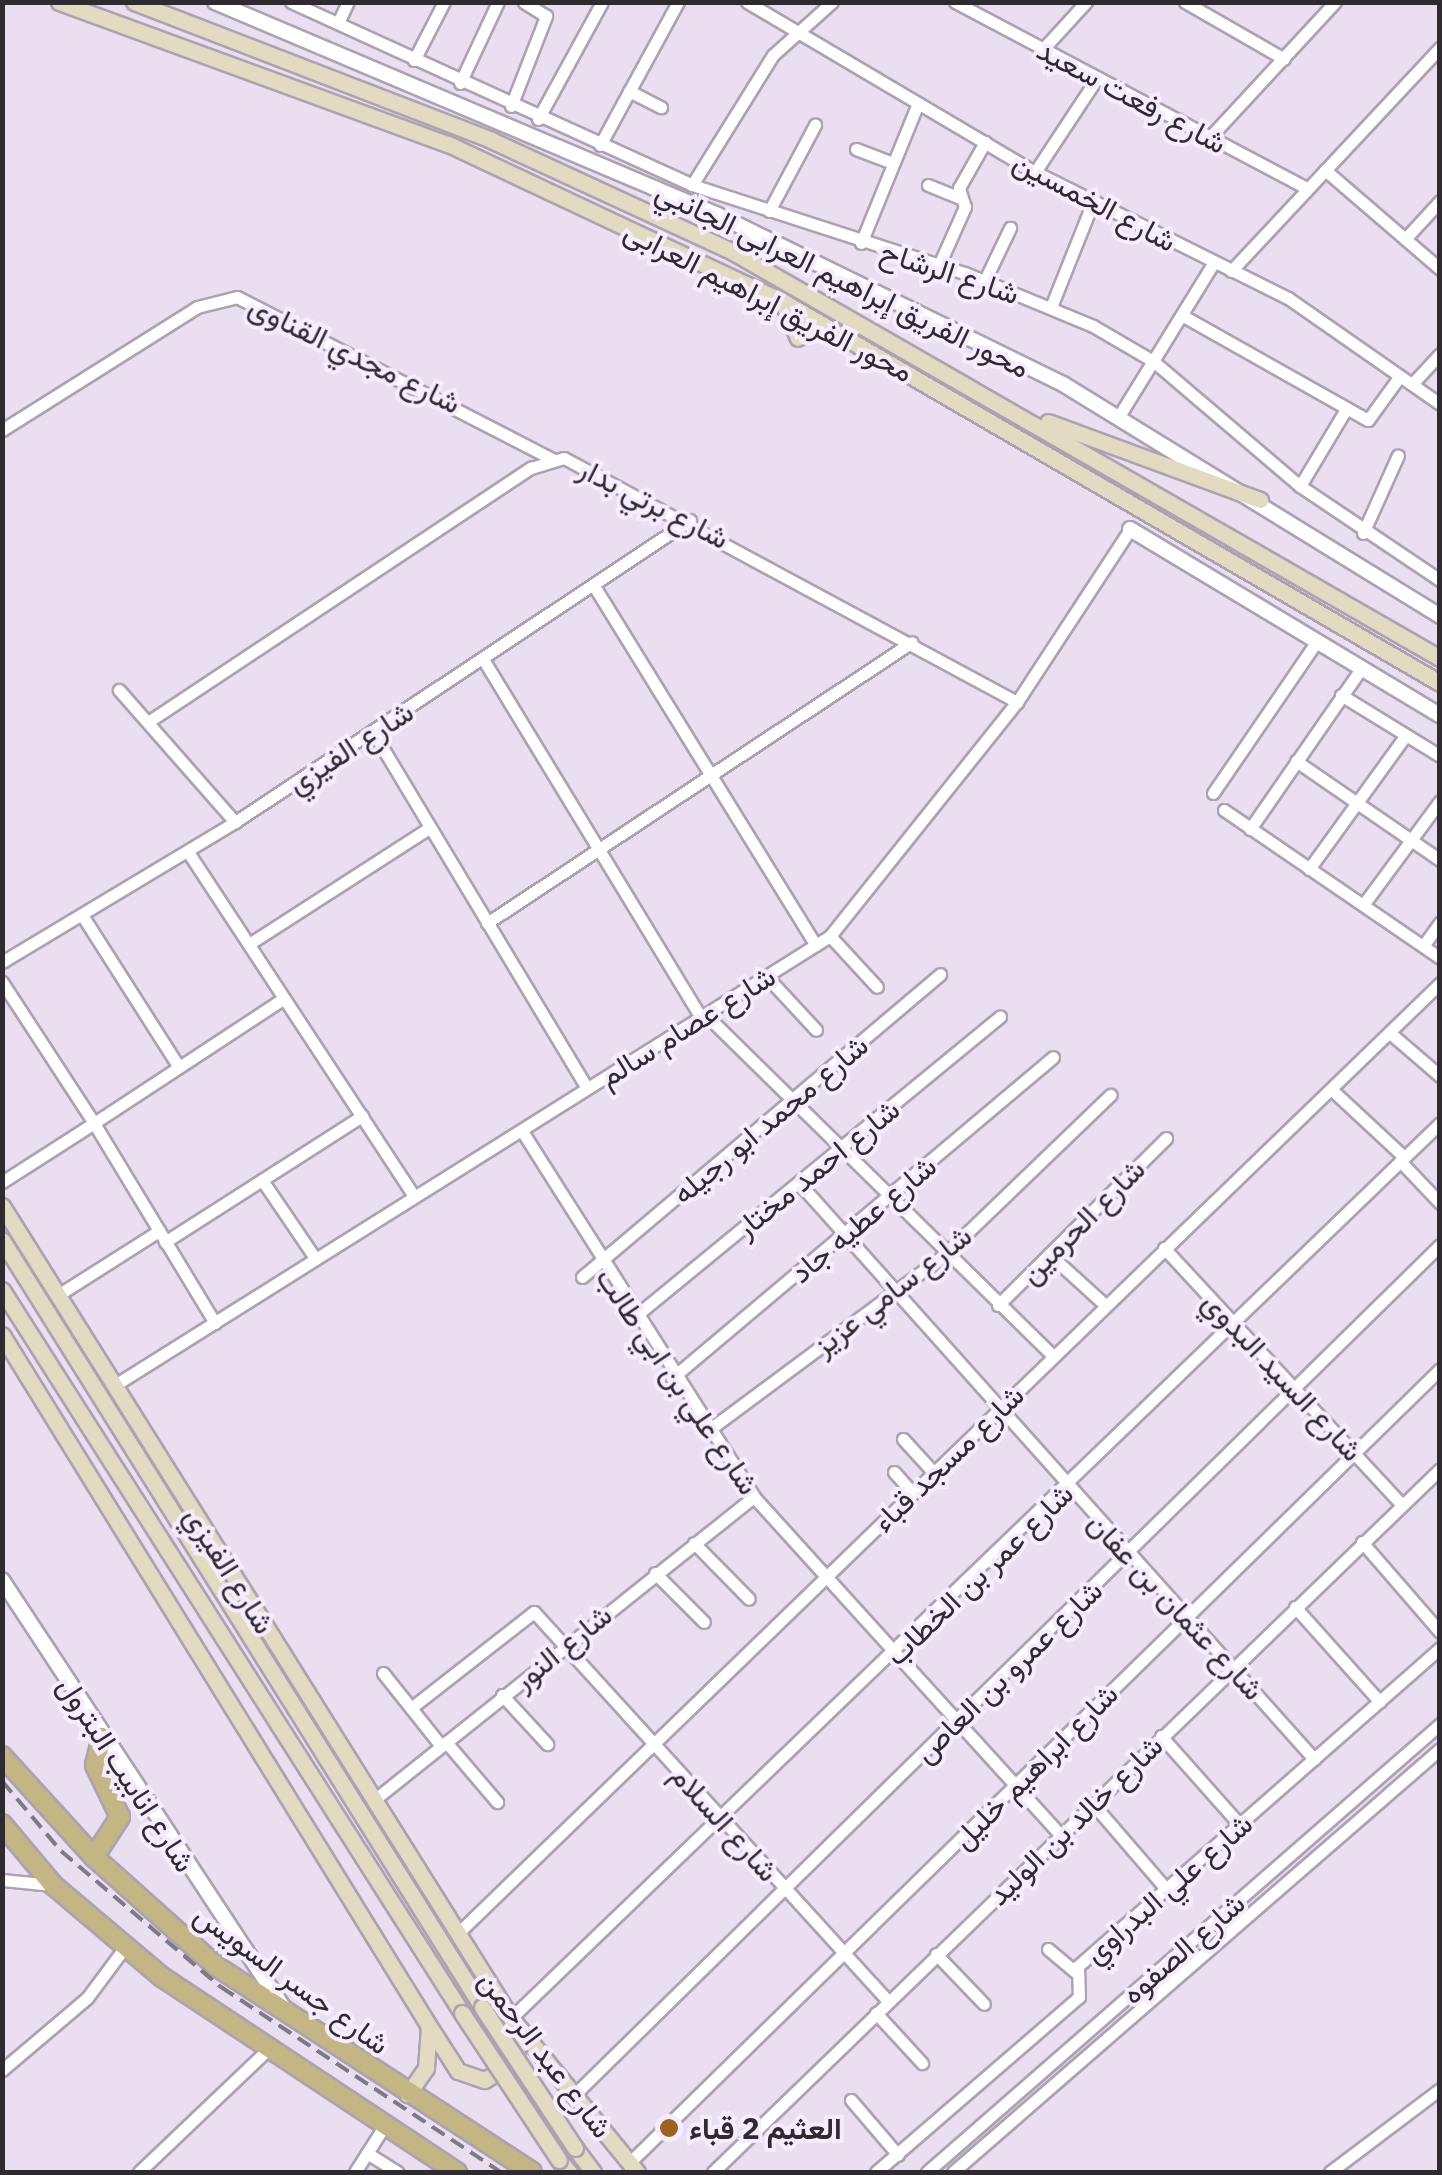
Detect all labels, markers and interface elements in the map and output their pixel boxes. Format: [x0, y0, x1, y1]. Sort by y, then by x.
street label: شارع رفعت سعيد [1031, 31, 1233, 161]
street label: شارع الخمسين [1007, 143, 1183, 259]
street label: محور الفريق إبراهيم العرابى الجانبي [650, 173, 1036, 385]
street label: محور الفريق إبراهيم العرابى [619, 212, 919, 390]
street label: شارع الرشاح [876, 233, 1024, 311]
street label: شارع مجدي القناوى [243, 287, 467, 421]
street label: شارع برتي بدار [573, 450, 735, 556]
street label: شارع الفيزي [280, 693, 420, 801]
street label: شارع عصام سالم [592, 958, 782, 1094]
street label: شارع محمد ابو رجيله [665, 1027, 875, 1211]
street label: شارع احمد مختار [728, 1091, 906, 1245]
street label: شارع عطيه جاد [783, 1148, 943, 1290]
street label: شارع الحرمين [1012, 1151, 1152, 1291]
street label: شارع سامي عزيز [806, 1217, 978, 1363]
street label: شارع علي بن ابي طالب [589, 1261, 767, 1501]
street label: شارع السيد البدوي [1195, 1284, 1371, 1468]
street label: شارع مسجد قباء [865, 1377, 1031, 1539]
street label: شارع عمر بن الخطاب [878, 1475, 1080, 1673]
street label: شارع الفيزي [177, 1500, 283, 1640]
street label: شارع عثمان بن عفان [1080, 1505, 1272, 1707]
street label: شارع عمرو بن العاص [907, 1572, 1109, 1770]
street label: شارع النور [505, 1596, 619, 1698]
street label: شارع انابيب البترول [50, 1669, 204, 1879]
street label: شارع ابراهيم خليل [945, 1676, 1125, 1856]
street label: شارع خالد بن الوليد [980, 1728, 1170, 1912]
street label: شارع السلام [663, 1757, 787, 1889]
street label: شارع علي البدراوي [1077, 1805, 1259, 1971]
street label: شارع الصفوه [1114, 1885, 1252, 2011]
street label: شارع جسر السويس [187, 1896, 397, 2062]
street label: شارع عبد الرحمن [471, 1963, 621, 2145]
place label: العثيم 2 قباء [689, 2110, 842, 2146]
marker: العثيم 2 قباء [658, 2117, 680, 2139]

